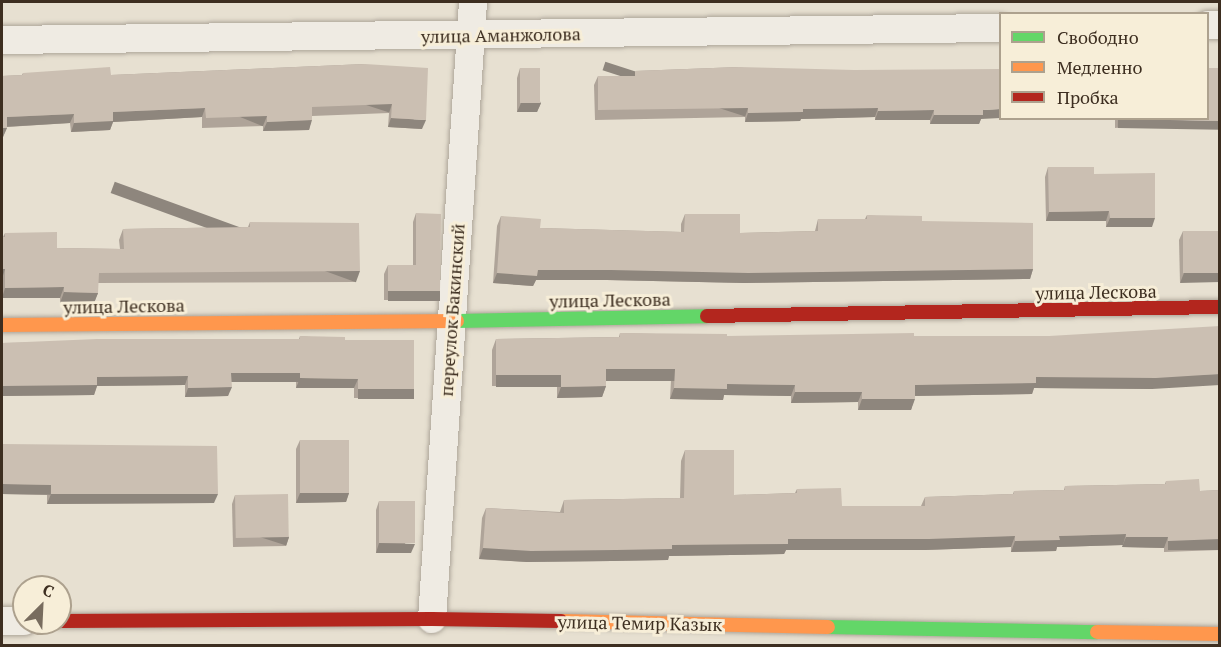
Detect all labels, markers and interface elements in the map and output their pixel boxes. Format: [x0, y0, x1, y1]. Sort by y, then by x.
legend [999, 12, 1209, 120]
street label: улица Аманжолова [421, 23, 581, 47]
text: Свободно [1057, 25, 1139, 49]
text: Медленно [1057, 55, 1143, 79]
text: Пробка [1057, 85, 1119, 109]
street label: переулок Бакинский [435, 223, 469, 397]
street label: улица Лескова [1035, 280, 1157, 304]
street label: улица Лескова [549, 288, 671, 312]
street label: улица Лескова [63, 294, 185, 318]
north arrow [12, 575, 72, 635]
text: С [39, 578, 58, 603]
street label: улица Темир Казык [558, 611, 722, 635]

